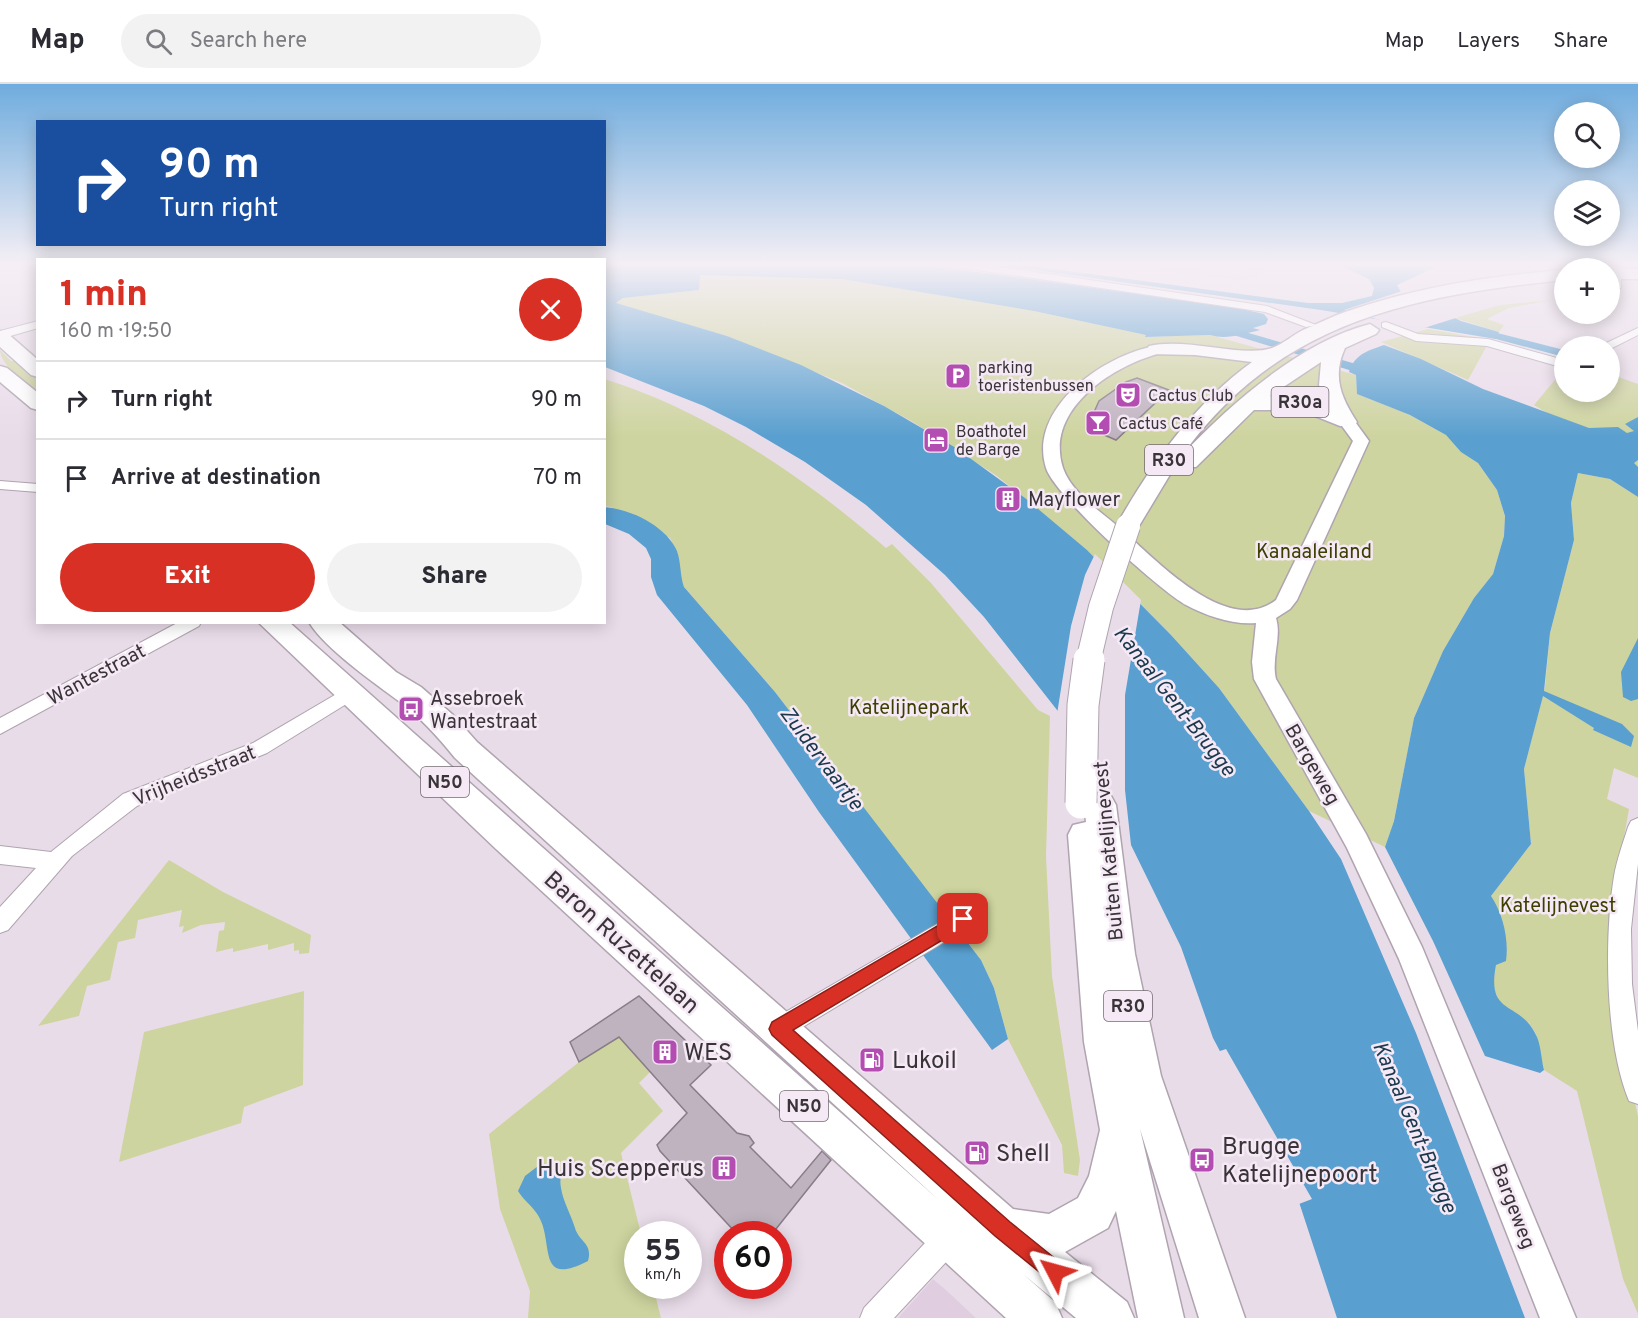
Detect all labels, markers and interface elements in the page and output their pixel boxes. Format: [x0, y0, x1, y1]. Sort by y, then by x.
search box [121, 14, 541, 68]
text: Map [30, 23, 85, 59]
icon: search [142, 25, 175, 58]
text: Search here [190, 28, 307, 55]
text: Map [1385, 28, 1424, 55]
text: Layers [1457, 28, 1520, 55]
text: Share [1553, 28, 1608, 55]
map controls [1554, 102, 1620, 402]
button: search [1554, 102, 1620, 168]
text: 90 m [159, 140, 260, 193]
icon: right [60, 144, 138, 222]
button: layers [1554, 180, 1620, 246]
text: Turn right [159, 192, 278, 226]
button: + [1554, 258, 1620, 324]
text: 1 min [60, 273, 148, 319]
button: close [519, 278, 582, 341]
text: 160 m · 19:50 [60, 319, 172, 345]
button: − [1554, 336, 1620, 402]
place label: parking toeristenbussen [978, 359, 1094, 397]
parking icon: parking toeristenbussen [943, 361, 973, 391]
theatre icon: Cactus Club [1113, 380, 1143, 410]
icon: right [60, 384, 93, 417]
text: Turn right [111, 387, 213, 414]
text: 90 m [531, 387, 582, 414]
place label: Cactus Club [1148, 387, 1233, 407]
road number: R30a [1272, 387, 1328, 417]
bar icon: Cactus Café [1083, 408, 1113, 438]
place label: Cactus Café [1118, 415, 1203, 435]
place label: Boathotel de Barge [956, 423, 1026, 461]
hotel icon: Boathotel de Barge [921, 425, 951, 455]
road number: R30 [1145, 445, 1193, 475]
icon: arrive [60, 462, 93, 495]
text: Arrive at destination [111, 465, 321, 492]
text: 70 m [533, 465, 582, 492]
building icon: Mayflower [993, 484, 1023, 514]
place label: Mayflower [1028, 488, 1120, 514]
park label: Kanaaleiland [1256, 540, 1372, 566]
button: Exit [60, 543, 315, 612]
button: Share [327, 543, 582, 612]
water label: Kanaal Gent-Brugge [1107, 621, 1242, 783]
street label: Wantestraat [43, 639, 151, 713]
place label: Assebroek Wantestraat [430, 687, 538, 736]
bus stop icon: Assebroek Wantestraat [396, 694, 426, 724]
park label: Katelijnepark [849, 696, 969, 722]
water label: Zuidervaartje [773, 701, 869, 817]
street label: Bargeweg [1278, 720, 1345, 810]
street label: Vrijheidsstraat [129, 740, 260, 813]
street label: Buiten Katelijnevest [1089, 760, 1131, 942]
road number: N50 [421, 767, 469, 797]
street label: Baron Ruzettelaan [536, 866, 705, 1021]
pin [937, 893, 988, 944]
park label: Katelijnevest [1500, 894, 1616, 920]
icon: arrive [946, 902, 979, 935]
road number: R30 [1104, 991, 1152, 1021]
building icon: WES [650, 1037, 680, 1067]
water label: Kanaal Gent-Brugge [1365, 1038, 1462, 1218]
place label: WES [684, 1039, 732, 1069]
fuel station icon: Lukoil [857, 1045, 887, 1075]
place label: Lukoil [892, 1047, 957, 1077]
road number: N50 [780, 1091, 828, 1121]
place label: Brugge Katelijnepoort [1222, 1133, 1377, 1191]
fuel station icon: Shell [962, 1138, 992, 1168]
place label: Shell [996, 1140, 1050, 1170]
bus stop icon: Brugge Katelijnepoort [1187, 1145, 1217, 1175]
building icon: Huis Scepperus [709, 1153, 739, 1183]
place label: Huis Scepperus [537, 1155, 704, 1185]
street label: Bargeweg [1484, 1160, 1540, 1253]
speed limit sign: 60 [714, 1221, 792, 1299]
text: 55 [645, 1234, 681, 1271]
position arrow [1023, 1240, 1087, 1304]
text: km/h [645, 1266, 681, 1285]

